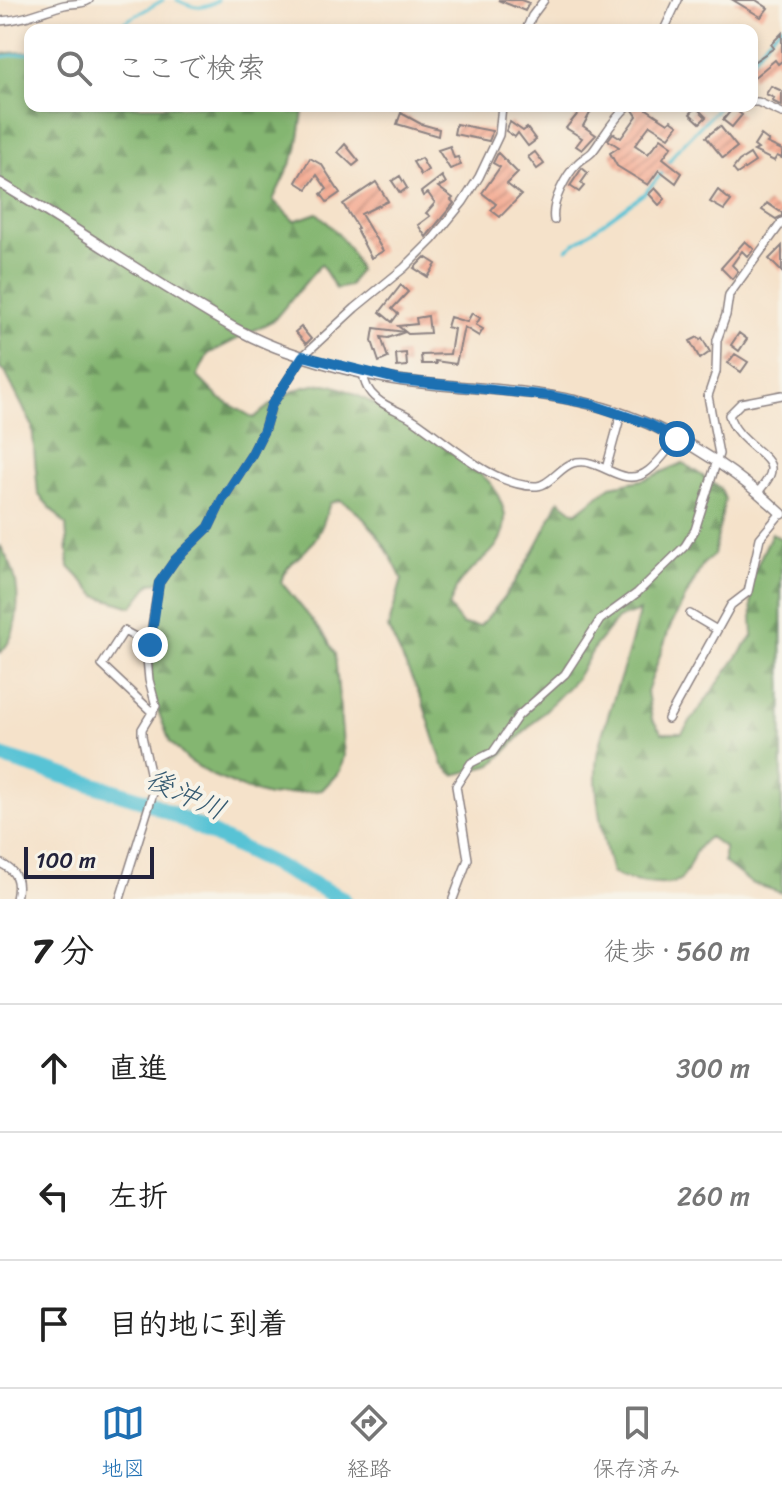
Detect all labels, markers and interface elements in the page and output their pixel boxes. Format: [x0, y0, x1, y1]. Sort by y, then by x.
search box [24, 24, 758, 112]
text: ここで検索 [116, 41, 266, 95]
icon: search [52, 46, 96, 90]
route start [659, 421, 695, 457]
route end [132, 627, 168, 663]
water label: 後沖川 [138, 754, 234, 834]
text: 100 m [36, 841, 96, 880]
scale bar [24, 843, 154, 879]
text: 7 分 [32, 921, 94, 981]
text: 徒歩 · 560 m [604, 928, 750, 974]
text: 直進 [108, 1041, 168, 1095]
text: 300 m [676, 1045, 750, 1091]
icon: ahead [32, 1046, 76, 1090]
text: 左折 [108, 1169, 168, 1223]
text: 260 m [677, 1173, 750, 1219]
icon: left [32, 1174, 76, 1218]
text: 目的地に到着 [108, 1297, 288, 1351]
icon: arrive [32, 1302, 76, 1346]
tab: 地図 [101, 1401, 145, 1488]
tab: 経路 [347, 1401, 391, 1488]
tab: 保存済み [593, 1401, 681, 1488]

